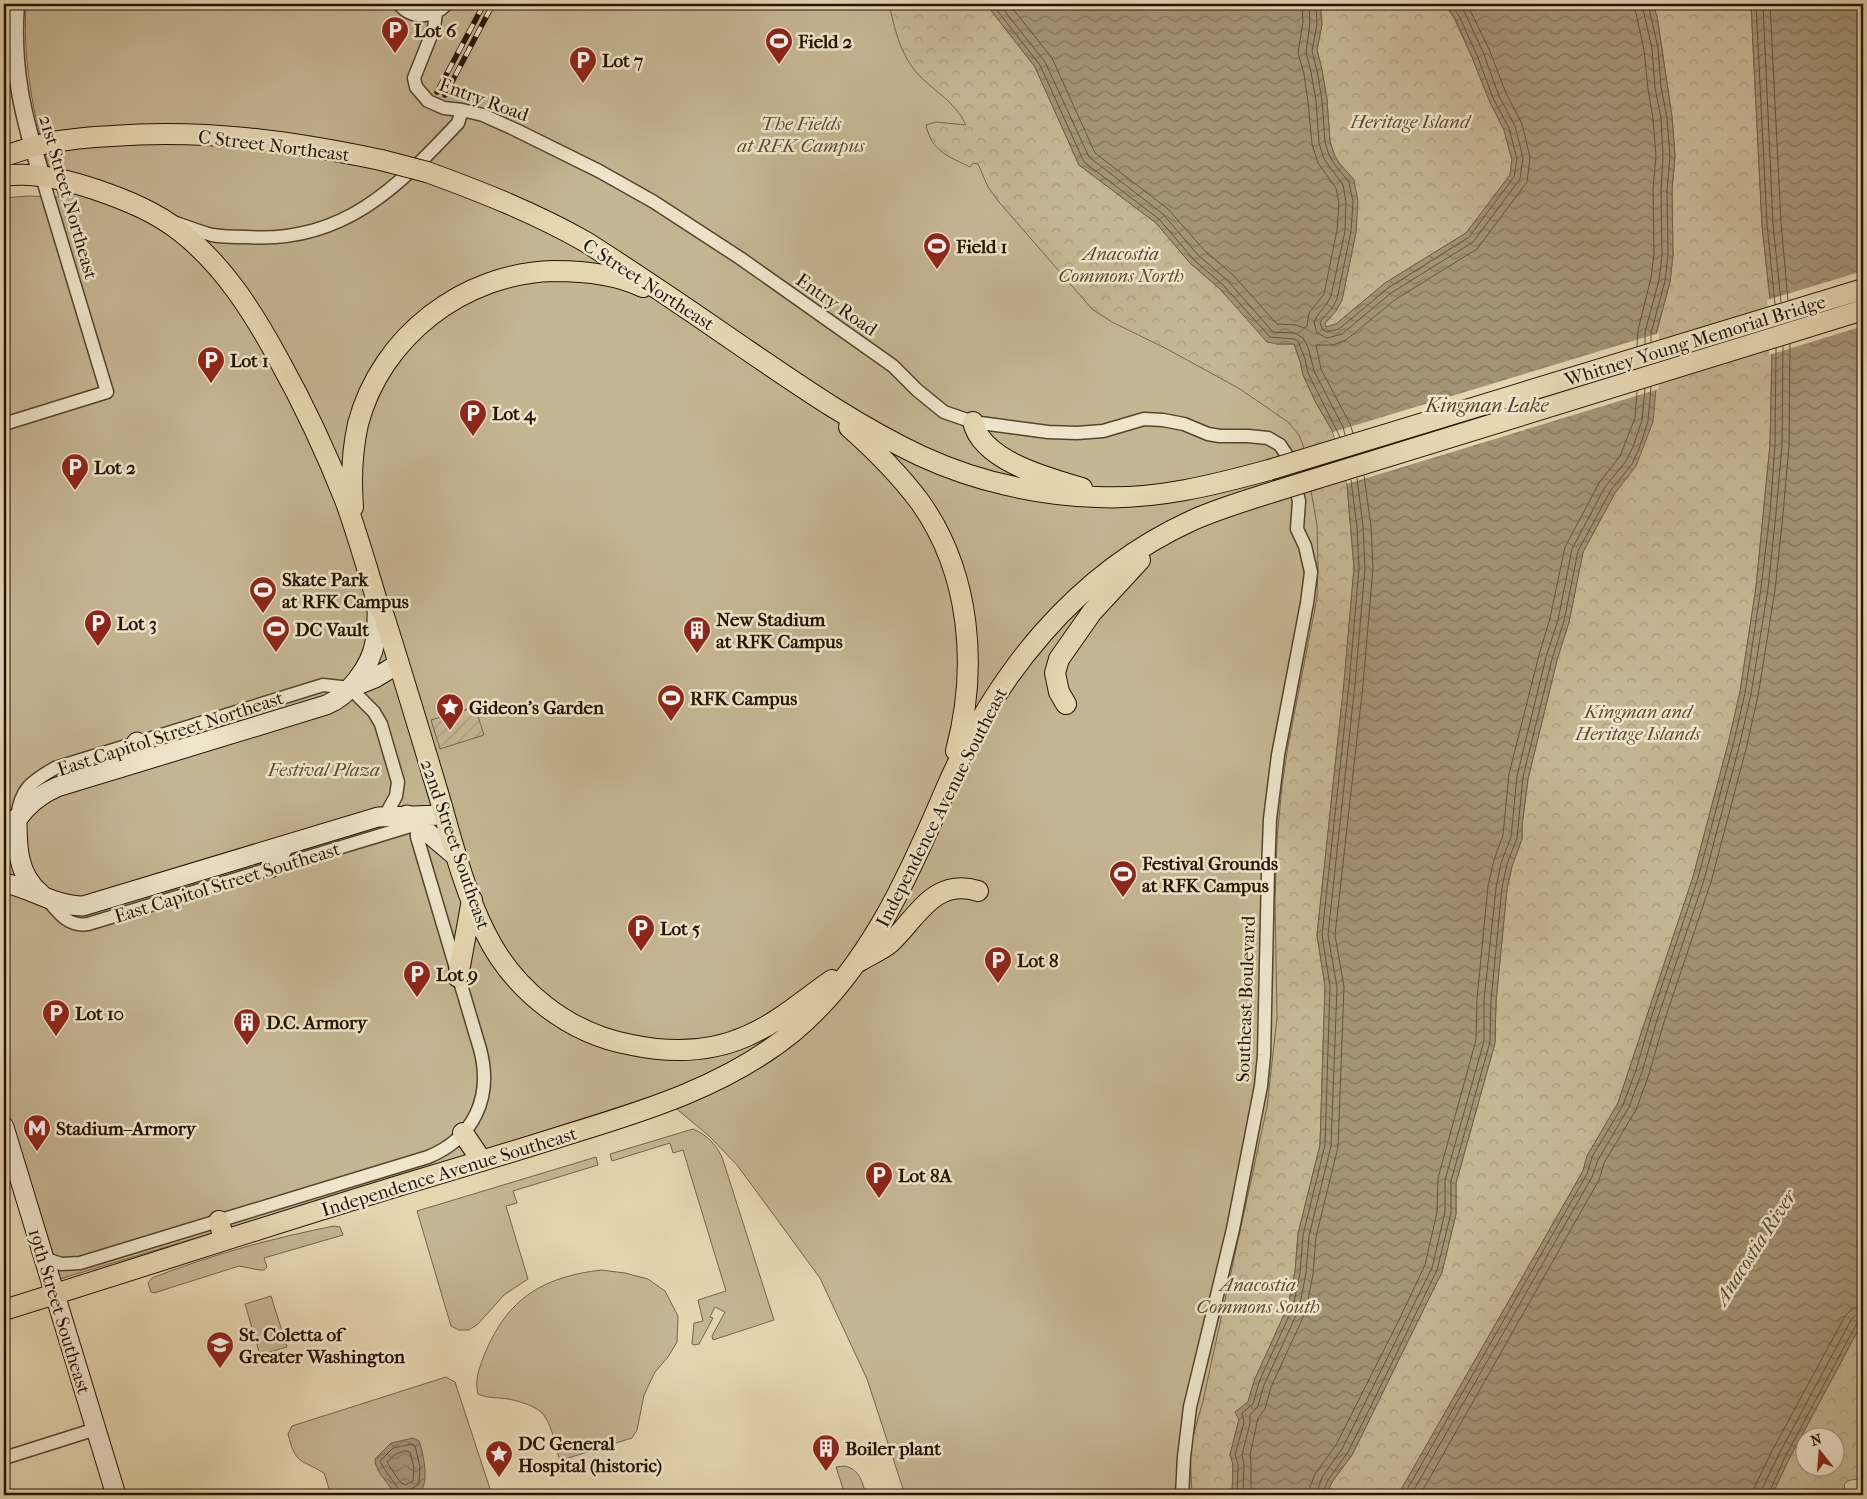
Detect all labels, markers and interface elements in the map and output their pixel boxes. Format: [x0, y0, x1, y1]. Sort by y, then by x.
parking icon: Lot 6 [380, 15, 410, 54]
place label: Lot 6 [414, 20, 457, 42]
sports icon: Field 2 [764, 26, 794, 65]
place label: Field 2 [797, 31, 853, 53]
parking icon: Lot 7 [568, 45, 598, 84]
place label: Lot 7 [602, 50, 643, 72]
street label: Entry Road [436, 74, 532, 127]
park label: Heritage Island [1349, 111, 1472, 133]
street label: 21st Street Northeast [34, 113, 102, 282]
park label: The Fields at RFK Campus [737, 113, 866, 157]
street label: C Street Northeast [197, 126, 351, 166]
sports icon: Field 1 [922, 231, 952, 270]
street label: C Street Northeast [579, 234, 718, 336]
place label: Field 1 [955, 236, 1007, 258]
park label: Anacostia Commons North [1058, 243, 1184, 287]
street label: Entry Road [792, 269, 882, 341]
street label: Whitney Young Memorial Bridge [1561, 291, 1829, 392]
parking icon: Lot 1 [196, 345, 226, 384]
place label: Lot 1 [230, 350, 269, 372]
water label: Kingman Lake [1424, 394, 1549, 417]
parking icon: Lot 4 [458, 398, 488, 437]
place label: Lot 4 [492, 403, 536, 425]
parking icon: Lot 2 [60, 452, 90, 491]
place label: Lot 2 [94, 457, 136, 479]
place label: Skate Park at RFK Campus [282, 569, 409, 613]
sports icon: Skate Park at RFK Campus [248, 575, 278, 614]
parking icon: Lot 3 [83, 608, 113, 647]
place label: New Stadium at RFK Campus [716, 609, 843, 653]
place label: Lot 3 [117, 613, 157, 635]
sports icon: DC Vault [261, 614, 291, 653]
building icon: New Stadium at RFK Campus [682, 615, 712, 654]
place label: DC Vault [295, 619, 369, 641]
sports icon: RFK Campus [656, 683, 686, 722]
street label: Independence Avenue Southeast [872, 684, 1012, 931]
street label: East Capitol Street Northeast [54, 687, 286, 781]
place label: RFK Campus [690, 688, 797, 710]
place icon: Gideon's Garden [435, 692, 465, 731]
place label: Gideon's Garden [469, 697, 605, 719]
park label: Kingman and Heritage Islands [1575, 701, 1702, 745]
street label: 22nd Street Southeast [416, 756, 495, 932]
park label: Festival Plaza [267, 759, 380, 781]
street label: East Capitol Street Southeast [112, 838, 343, 928]
place label: Festival Grounds at RFK Campus [1141, 853, 1278, 897]
sports icon: Festival Grounds at RFK Campus [1108, 859, 1138, 898]
parking icon: Lot 5 [626, 913, 656, 952]
street label: Southeast Boulevard [1232, 915, 1260, 1083]
place label: Lot 5 [660, 918, 700, 940]
parking icon: Lot 8 [983, 945, 1013, 984]
place label: Lot 8 [1017, 950, 1059, 972]
parking icon: Lot 9 [402, 959, 432, 998]
place label: Lot 9 [436, 964, 478, 986]
parking icon: Lot 10 [41, 998, 71, 1037]
place label: Lot 10 [75, 1003, 124, 1025]
building icon: D.C. Armory [232, 1007, 262, 1046]
place label: D.C. Armory [266, 1012, 368, 1034]
metro station icon: Stadium–Armory [22, 1113, 52, 1152]
place label: Stadium–Armory [56, 1118, 197, 1140]
street label: Independence Avenue Southeast [319, 1122, 580, 1221]
parking icon: Lot 8A [864, 1160, 894, 1199]
place label: Lot 8A [898, 1165, 952, 1187]
water label: Anacostia River [1708, 1184, 1802, 1311]
street label: 19th Street Southeast [23, 1226, 95, 1397]
park label: Anacostia Commons South [1196, 1274, 1320, 1318]
place label: St. Coletta of Greater Washington [239, 1324, 406, 1368]
school or university icon: St. Coletta of Greater Washington [205, 1330, 235, 1369]
north arrow [1794, 1426, 1844, 1476]
text: N [1809, 1430, 1824, 1450]
place label: DC General Hospital (historic) [518, 1433, 662, 1477]
building icon: Boiler plant [811, 1433, 841, 1472]
place label: Boiler plant [845, 1438, 941, 1460]
place icon: DC General Hospital (historic) [484, 1439, 514, 1478]

